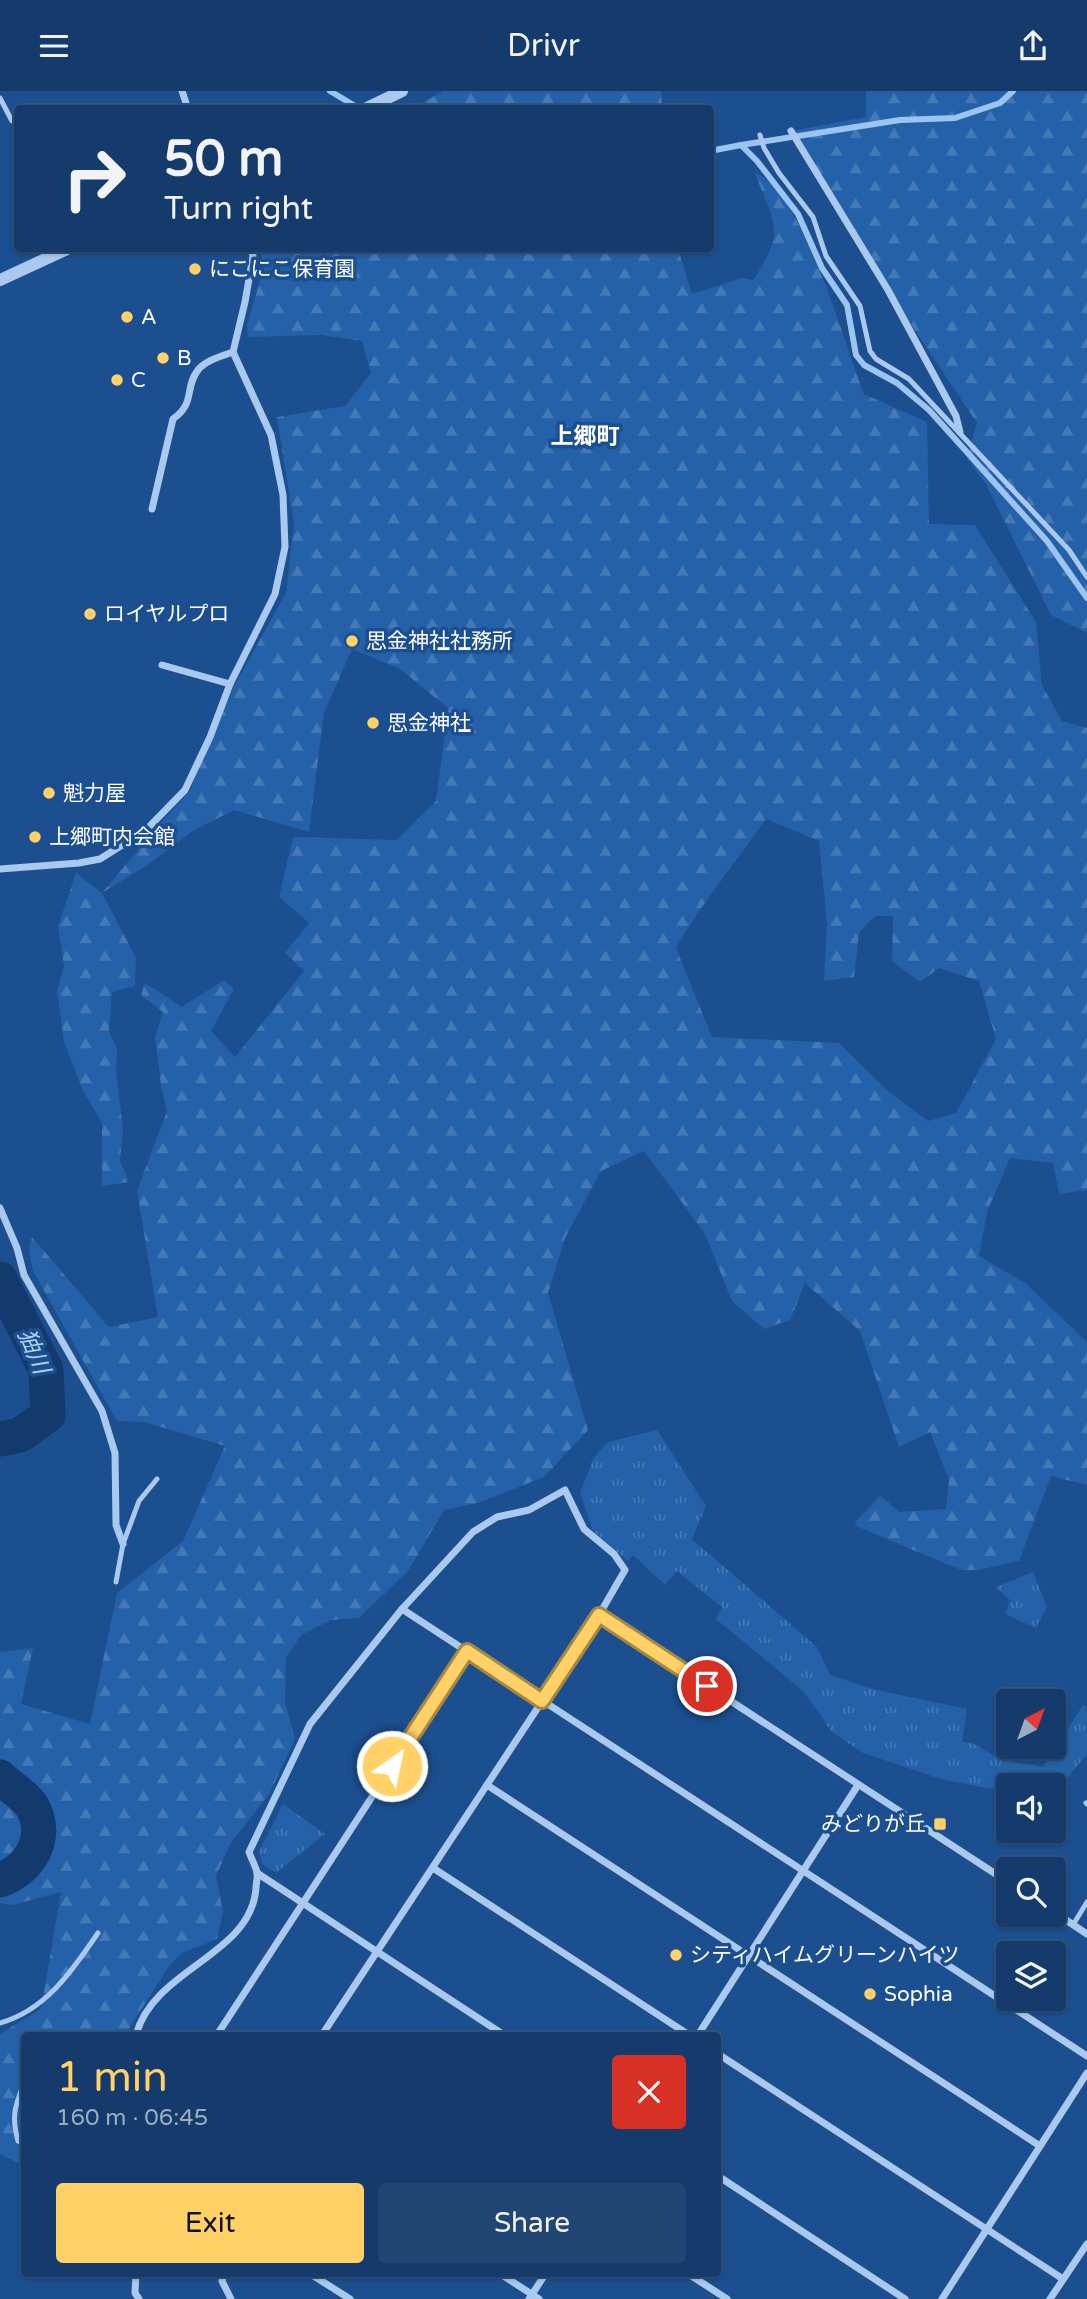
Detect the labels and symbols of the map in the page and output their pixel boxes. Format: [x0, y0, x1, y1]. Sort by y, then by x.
place label: にこにこ保育園 [209, 257, 355, 282]
marker: にこにこ保育園 [187, 261, 203, 277]
place label: A [141, 305, 157, 330]
marker: A [119, 309, 135, 325]
place label: B [177, 346, 192, 371]
marker: B [155, 350, 171, 366]
place label: C [131, 368, 146, 393]
marker: C [109, 372, 125, 388]
district label: 上郷町 [551, 423, 620, 451]
place label: ロイヤルプロ [104, 602, 229, 627]
marker: ロイヤルプロ [82, 606, 98, 622]
place label: 思金神社社務所 [366, 629, 513, 654]
marker: 思金神社社務所 [344, 633, 360, 649]
place label: 思金神社 [387, 711, 471, 736]
marker: 思金神社 [365, 715, 381, 731]
place label: 魁力屋 [63, 781, 126, 806]
marker: 魁力屋 [41, 785, 57, 801]
place label: 上郷町内会館 [49, 825, 175, 850]
marker: 上郷町内会館 [27, 829, 43, 845]
water label: 㹨川 [11, 1325, 56, 1381]
pin [677, 1656, 737, 1716]
north arrow [996, 1689, 1066, 1759]
position arrow [355, 1729, 429, 1803]
place label: みどりが丘 [821, 1812, 926, 1837]
marker: みどりが丘 [932, 1816, 948, 1832]
place label: シティハイムグリーンハイツ [690, 1943, 959, 1968]
marker: シティハイムグリーンハイツ [668, 1947, 684, 1963]
place label: Sophia [884, 1982, 953, 2007]
marker: Sophia [862, 1986, 878, 2002]

